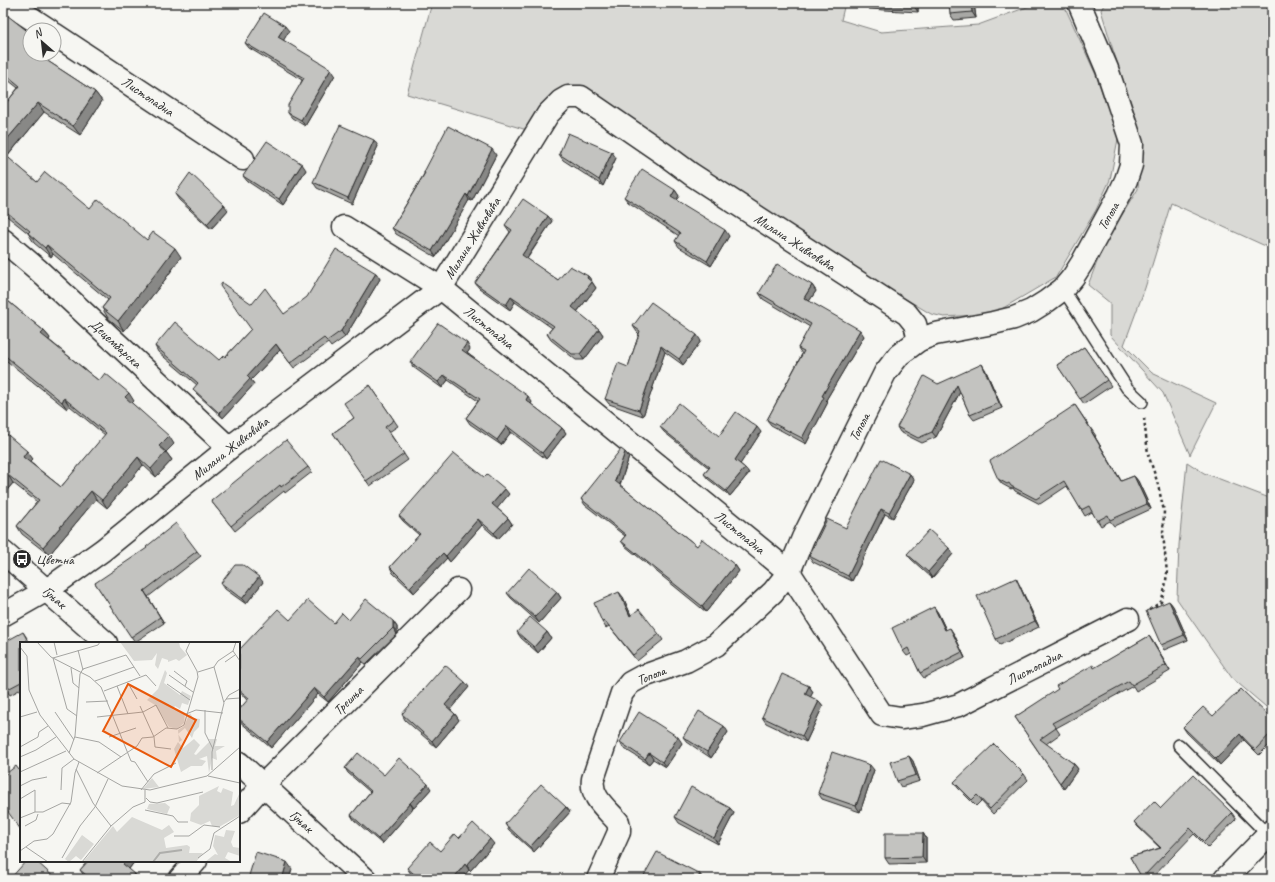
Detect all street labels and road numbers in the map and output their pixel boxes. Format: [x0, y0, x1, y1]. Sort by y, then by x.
street label: Листопадна [118, 73, 178, 121]
street label: Милана Живковића [441, 194, 505, 282]
street label: Топола [1094, 198, 1124, 233]
street label: Милана Живковића [751, 210, 839, 275]
street label: Листопадна [460, 302, 518, 353]
street label: Децембарска [86, 315, 146, 372]
street label: Топола [845, 409, 874, 444]
street label: Милана Живковића [188, 412, 273, 484]
street label: Листопадна [711, 507, 769, 558]
street label: Гуњак [39, 582, 71, 614]
street label: Листопадна [1004, 646, 1065, 688]
street label: Топола [634, 662, 669, 689]
street label: Трешња [330, 681, 367, 719]
street label: Гуњак [286, 806, 318, 838]

